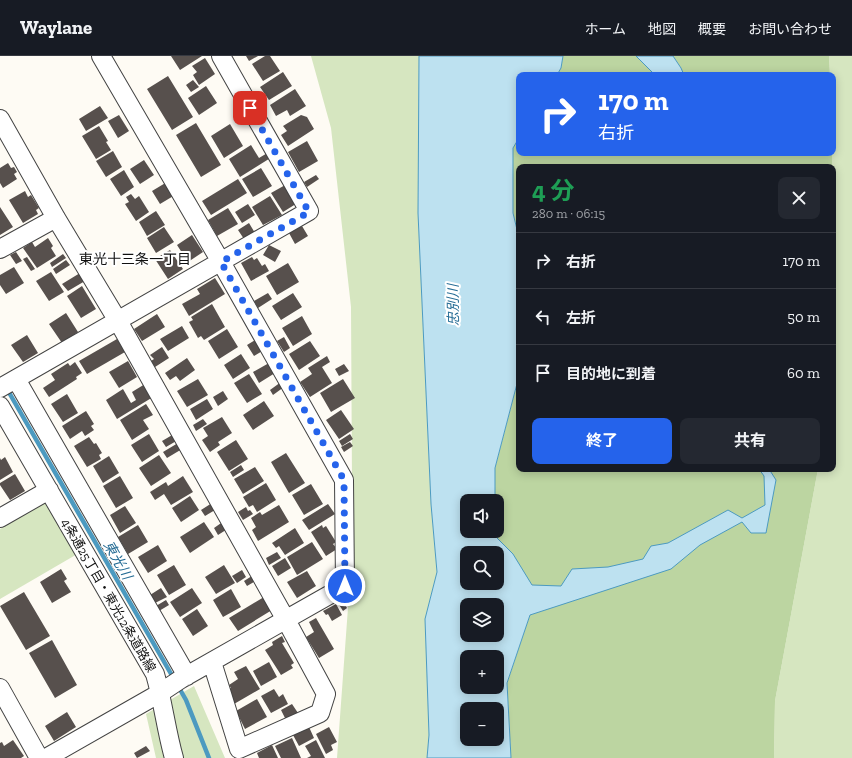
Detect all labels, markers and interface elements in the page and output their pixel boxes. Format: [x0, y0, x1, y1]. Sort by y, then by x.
text: Waylane [20, 16, 92, 39]
text: ホーム [584, 21, 626, 38]
text: 地図 [648, 21, 676, 38]
text: 概要 [698, 21, 726, 38]
text: お問い合わせ [748, 21, 832, 38]
text: 170 m [598, 84, 669, 117]
icon: right [532, 88, 584, 140]
pin [233, 91, 267, 125]
icon: arrive [239, 97, 261, 119]
text: 右折 [598, 122, 634, 144]
text: 4 分 [532, 176, 574, 205]
button: close [778, 177, 820, 219]
text: 280 m · 06:15 [532, 206, 605, 221]
icon: right [532, 250, 554, 272]
district label: 東光十三条一丁目 [79, 251, 191, 268]
text: 170 m [782, 252, 820, 270]
text: 右折 [566, 253, 596, 271]
water label: 忠別川 [445, 282, 462, 326]
icon: left [532, 306, 554, 328]
text: 50 m [787, 308, 820, 326]
text: 左折 [566, 309, 596, 327]
icon: arrive [532, 362, 554, 384]
text: 60 m [787, 364, 820, 382]
text: 目的地に到着 [566, 365, 656, 383]
button: 終了 [532, 418, 672, 464]
button: 共有 [680, 418, 820, 464]
map controls [460, 494, 504, 746]
button: sound [460, 494, 504, 538]
street label: 4条通25丁目・東光12条道路線 [58, 516, 159, 675]
water label: 東光川 [100, 538, 136, 584]
button: search [460, 546, 504, 590]
position arrow [324, 565, 366, 607]
button: layers [460, 598, 504, 642]
button: + [460, 650, 504, 694]
button: − [460, 702, 504, 746]

